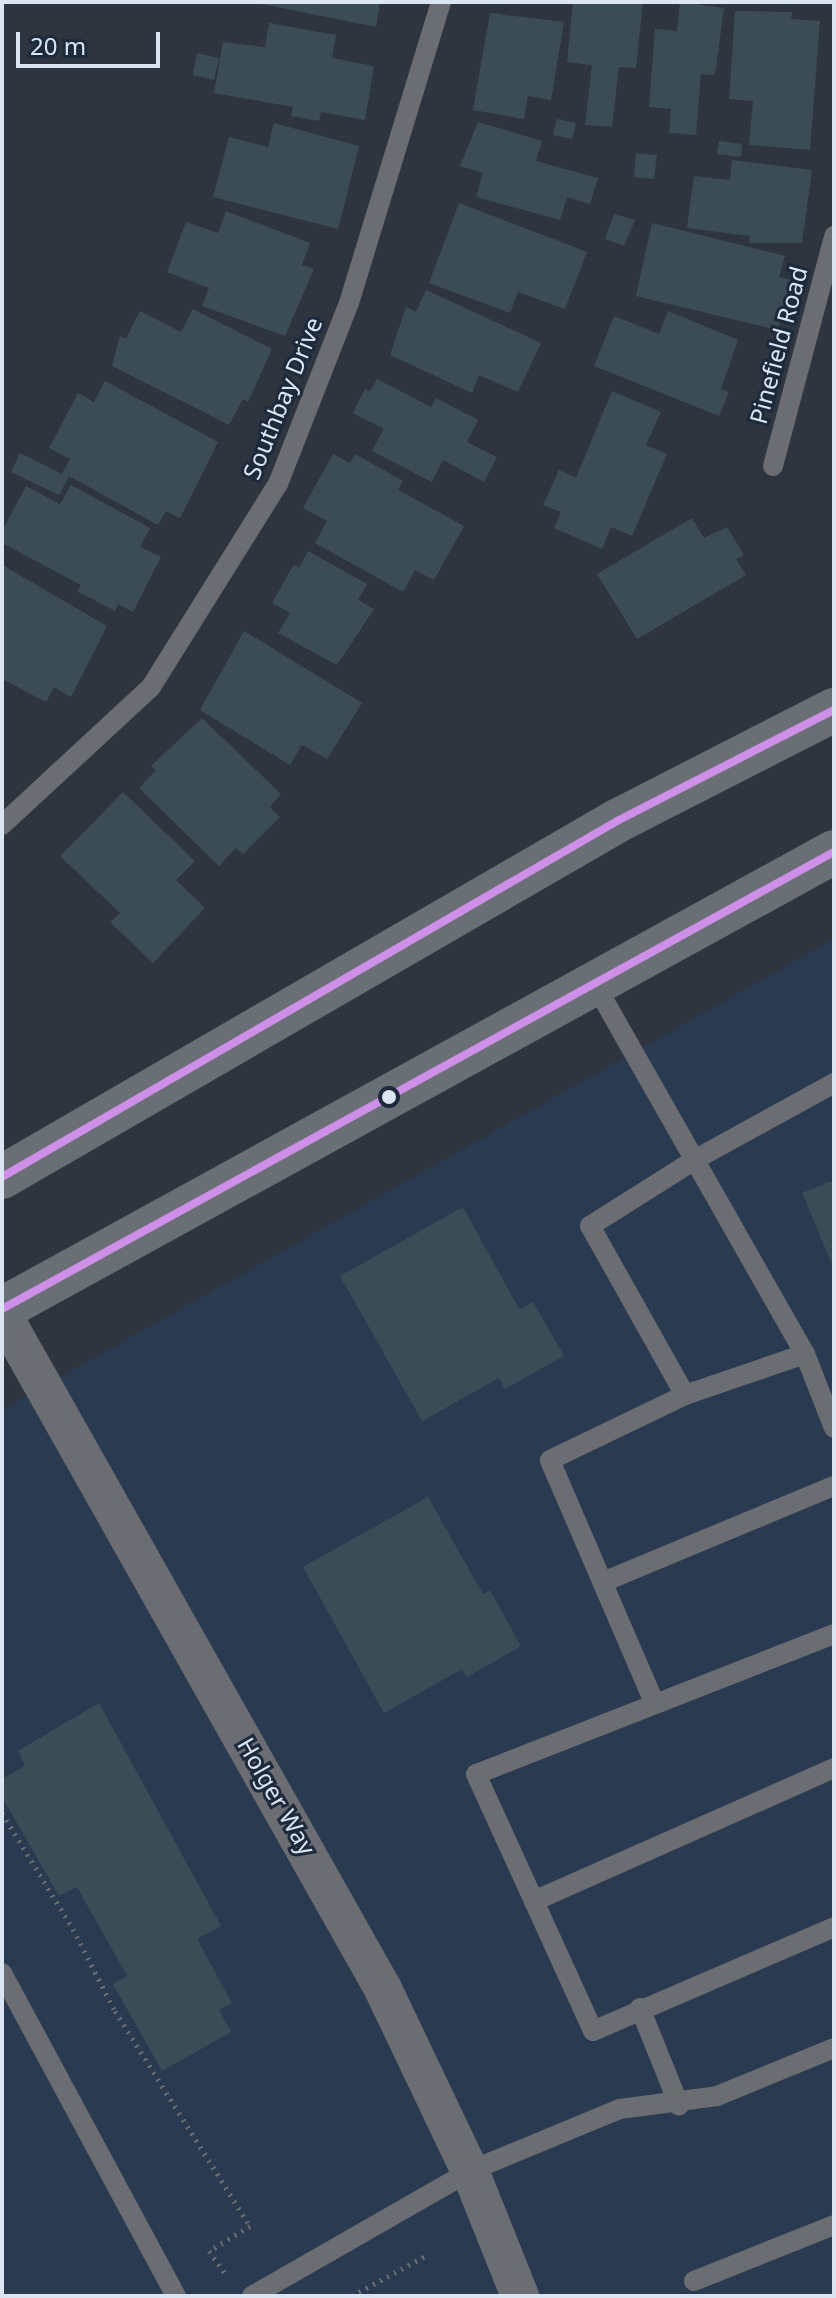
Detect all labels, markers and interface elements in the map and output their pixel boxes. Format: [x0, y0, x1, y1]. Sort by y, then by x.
scale bar [20, 16, 164, 66]
text: 20 m [30, 29, 86, 62]
street label: Pinefield Road [743, 263, 813, 427]
street label: Southbay Drive [236, 313, 328, 483]
unlabelled marker [381, 1089, 397, 1105]
street label: Holger Way [232, 1732, 322, 1860]

